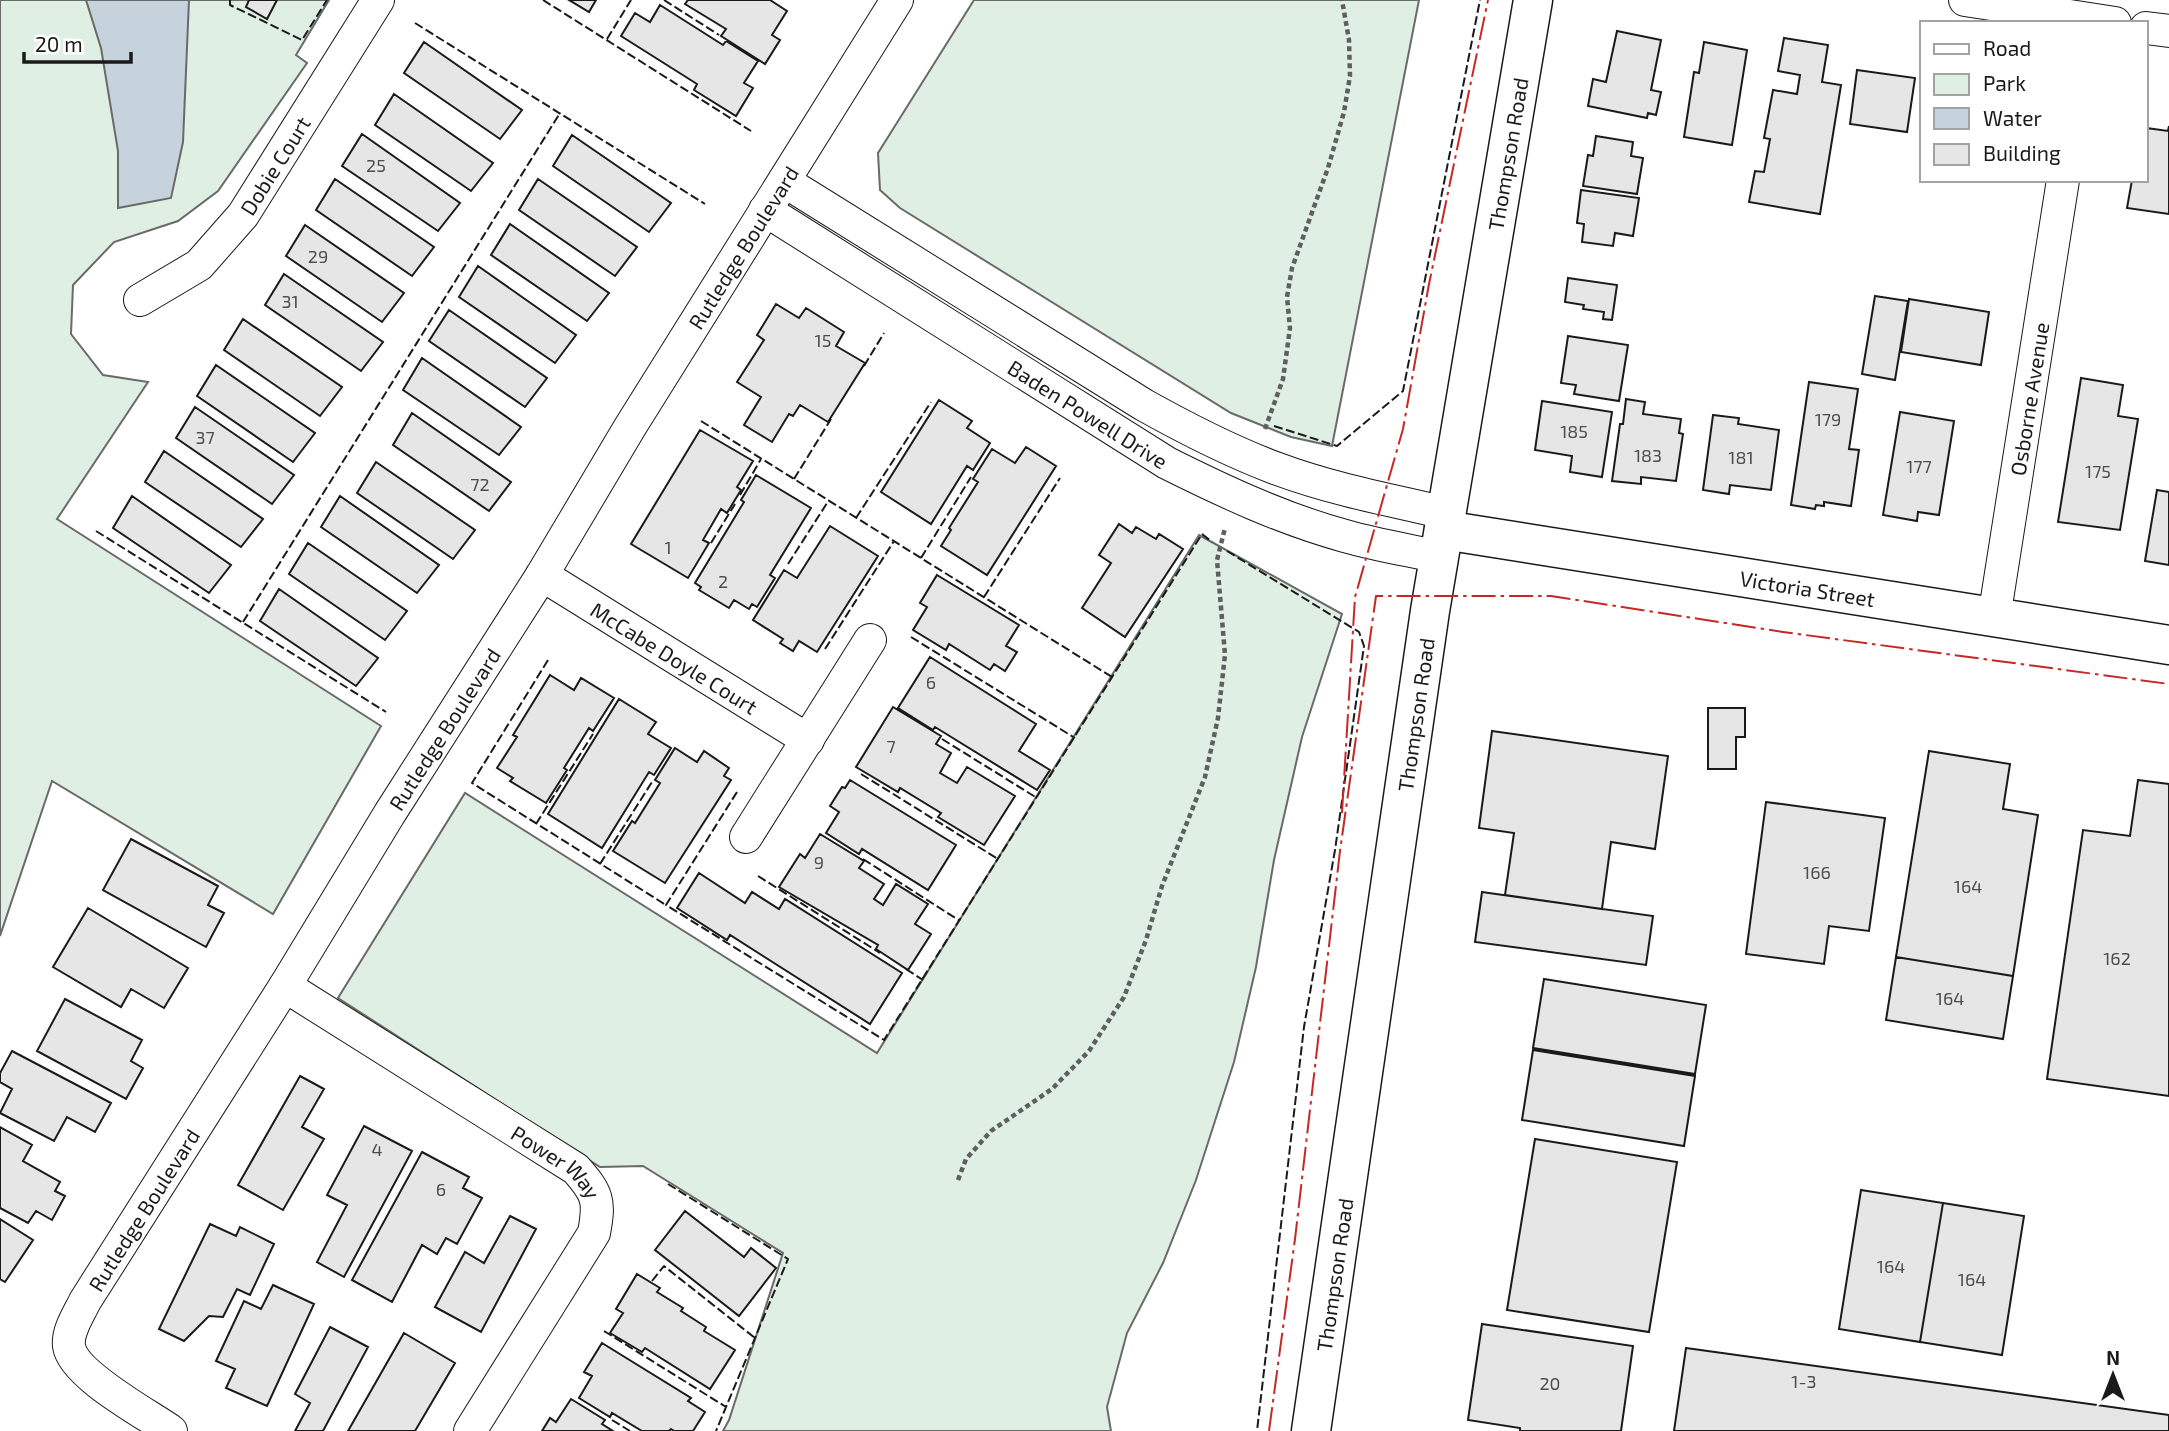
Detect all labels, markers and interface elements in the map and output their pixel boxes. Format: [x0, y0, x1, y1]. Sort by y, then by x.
scale bar [24, 21, 131, 65]
legend [1920, 21, 2148, 182]
text: 20 m [35, 31, 83, 56]
text: Road [1983, 35, 2031, 60]
text: Park [1983, 70, 2026, 95]
street label: Thompson Road [1482, 76, 1532, 232]
text: Water [1983, 105, 2042, 130]
street label: Dobie Court [234, 111, 314, 219]
text: Building [1983, 140, 2061, 165]
house number: 25 [366, 154, 386, 176]
street label: Rutledge Boulevard [682, 161, 803, 333]
house number: 29 [308, 245, 328, 267]
house number: 31 [281, 290, 299, 312]
street label: Osborne Avenue [2004, 320, 2053, 477]
house number: 15 [815, 329, 831, 351]
street label: Baden Powell Drive [1004, 354, 1173, 473]
house number: 179 [1815, 408, 1841, 430]
house number: 185 [1560, 420, 1588, 442]
house number: 37 [195, 426, 215, 448]
house number: 183 [1634, 444, 1662, 466]
house number: 181 [1728, 446, 1754, 468]
house number: 177 [1906, 455, 1932, 477]
house number: 175 [2085, 460, 2111, 482]
house number: 72 [470, 473, 490, 495]
house number: 1 [664, 536, 672, 558]
street label: Victoria Street [1738, 565, 1877, 611]
house number: 2 [718, 570, 728, 592]
street label: McCabe Doyle Court [587, 596, 763, 718]
street label: Thompson Road [1391, 636, 1438, 793]
street label: Rutledge Boulevard [383, 643, 505, 814]
house number: 6 [926, 671, 936, 693]
house number: 7 [886, 735, 896, 757]
house number: 9 [814, 851, 824, 873]
house number: 166 [1803, 861, 1831, 883]
house number: 164 [1954, 875, 1982, 897]
house number: 162 [2103, 947, 2131, 969]
house number: 164 [1936, 987, 1964, 1009]
street label: Power Way [507, 1119, 607, 1202]
street label: Rutledge Boulevard [82, 1124, 204, 1295]
house number: 4 [371, 1138, 383, 1160]
house number: 6 [436, 1178, 446, 1200]
street label: Thompson Road [1310, 1196, 1357, 1353]
house number: 164 [1877, 1255, 1905, 1277]
house number: 164 [1958, 1268, 1986, 1290]
north arrow [2078, 1340, 2148, 1410]
text: N [2106, 1346, 2120, 1369]
house number: 1-3 [1791, 1370, 1817, 1392]
house number: 20 [1540, 1372, 1560, 1394]

